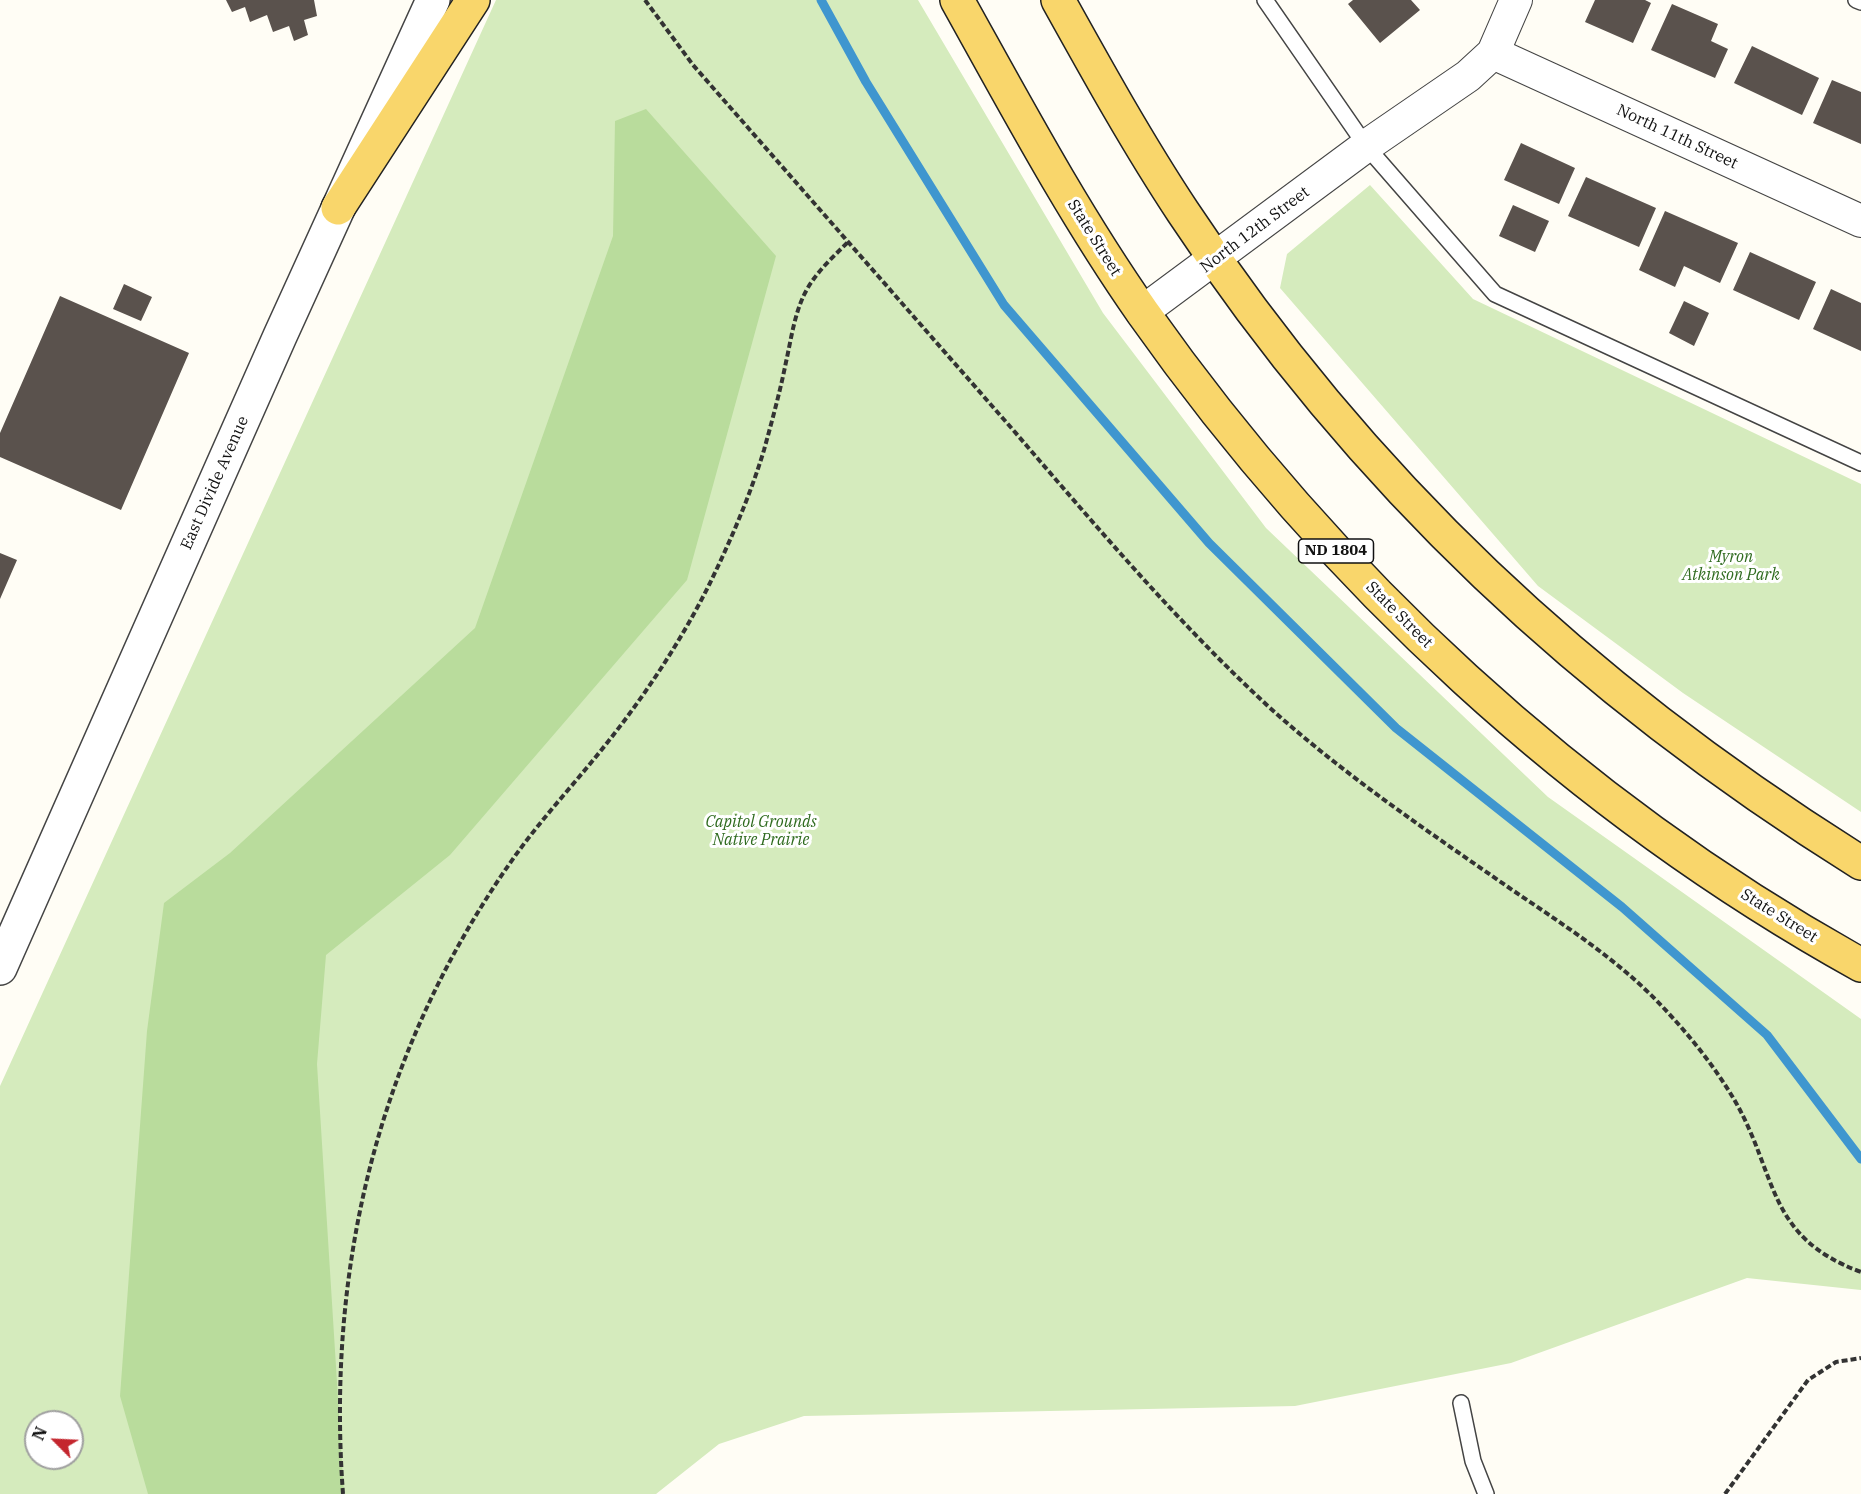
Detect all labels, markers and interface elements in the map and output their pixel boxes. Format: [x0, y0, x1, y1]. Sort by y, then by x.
street label: North 11th Street [1613, 101, 1741, 173]
street label: North 12th Street [1197, 183, 1313, 277]
street label: State Street [1063, 196, 1125, 280]
street label: East Divide Avenue [177, 413, 253, 553]
road number: ND 1804 [1298, 539, 1374, 563]
park label: Myron Atkinson Park [1682, 547, 1780, 585]
street label: State Street [1362, 578, 1436, 652]
park label: Capitol Grounds Native Prairie [705, 812, 817, 850]
street label: State Street [1737, 885, 1821, 947]
north arrow [24, 1410, 84, 1470]
text: N [28, 1424, 51, 1443]

